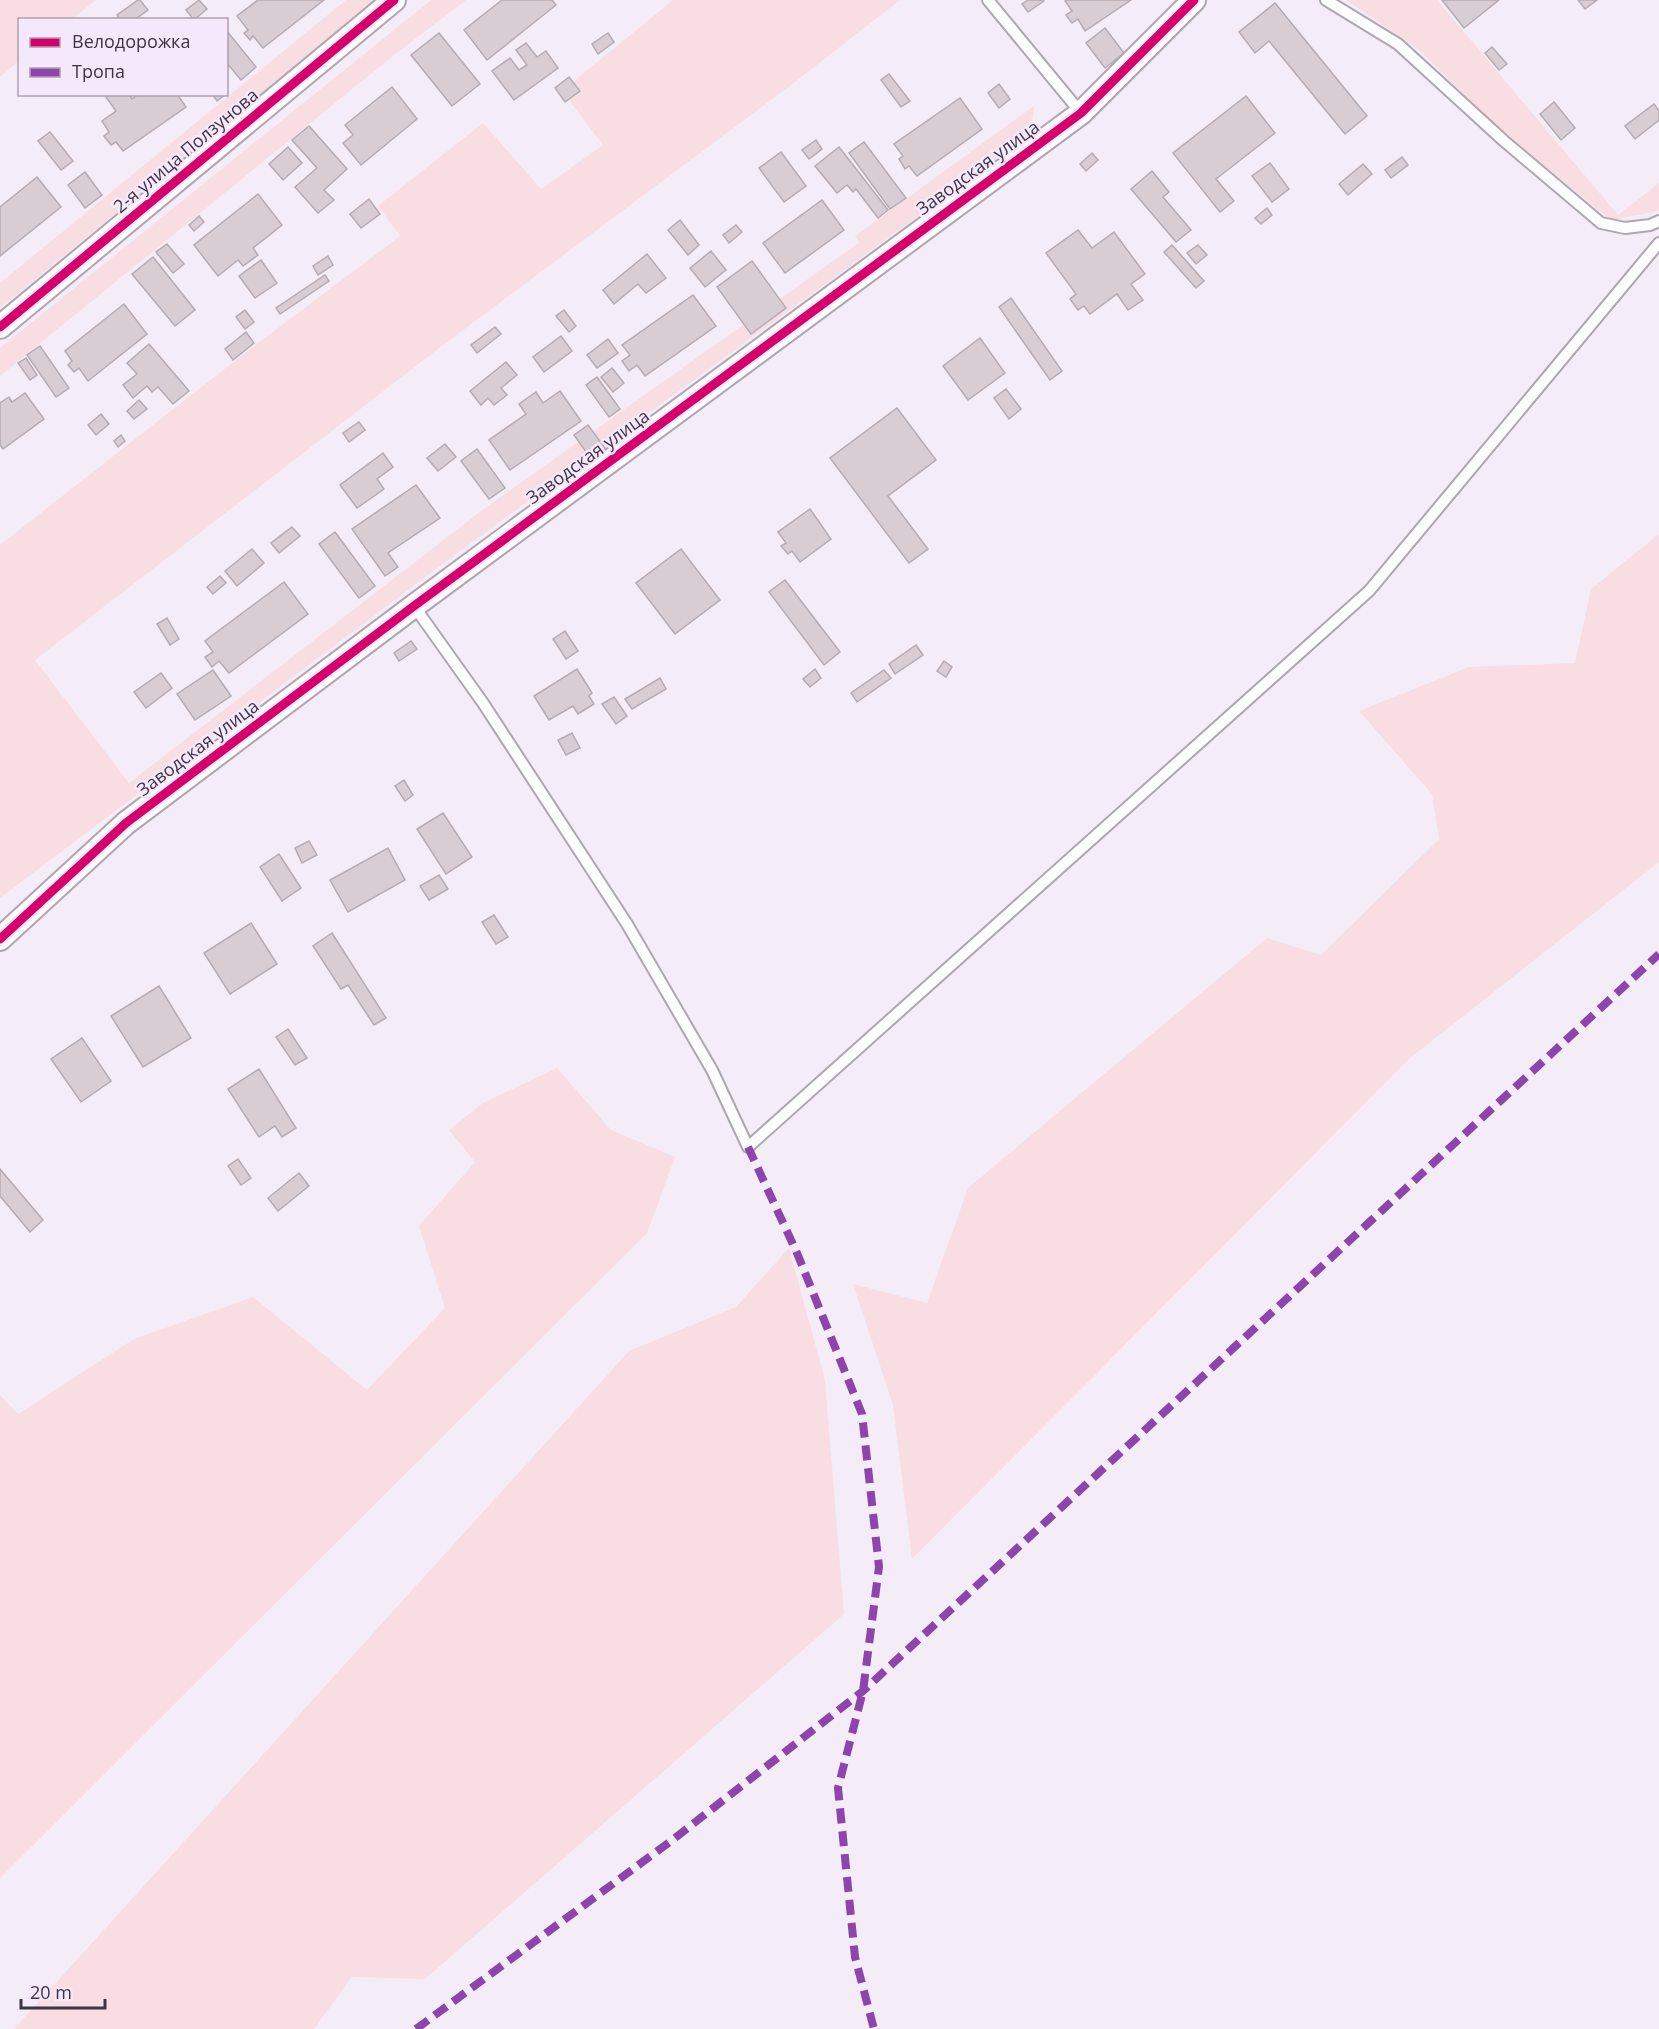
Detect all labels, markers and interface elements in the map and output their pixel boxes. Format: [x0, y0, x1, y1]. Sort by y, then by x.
legend [18, 18, 228, 96]
text: Велодорожка [72, 29, 190, 53]
text: Тропа [72, 59, 125, 83]
street label: 2-я улица Ползунова [108, 83, 263, 218]
street label: Заводская улица [911, 114, 1044, 220]
street label: Заводская улица [521, 403, 654, 509]
street label: Заводская улица [132, 694, 263, 801]
scale bar [21, 1972, 105, 2010]
text: 20 m [30, 1980, 72, 2004]

